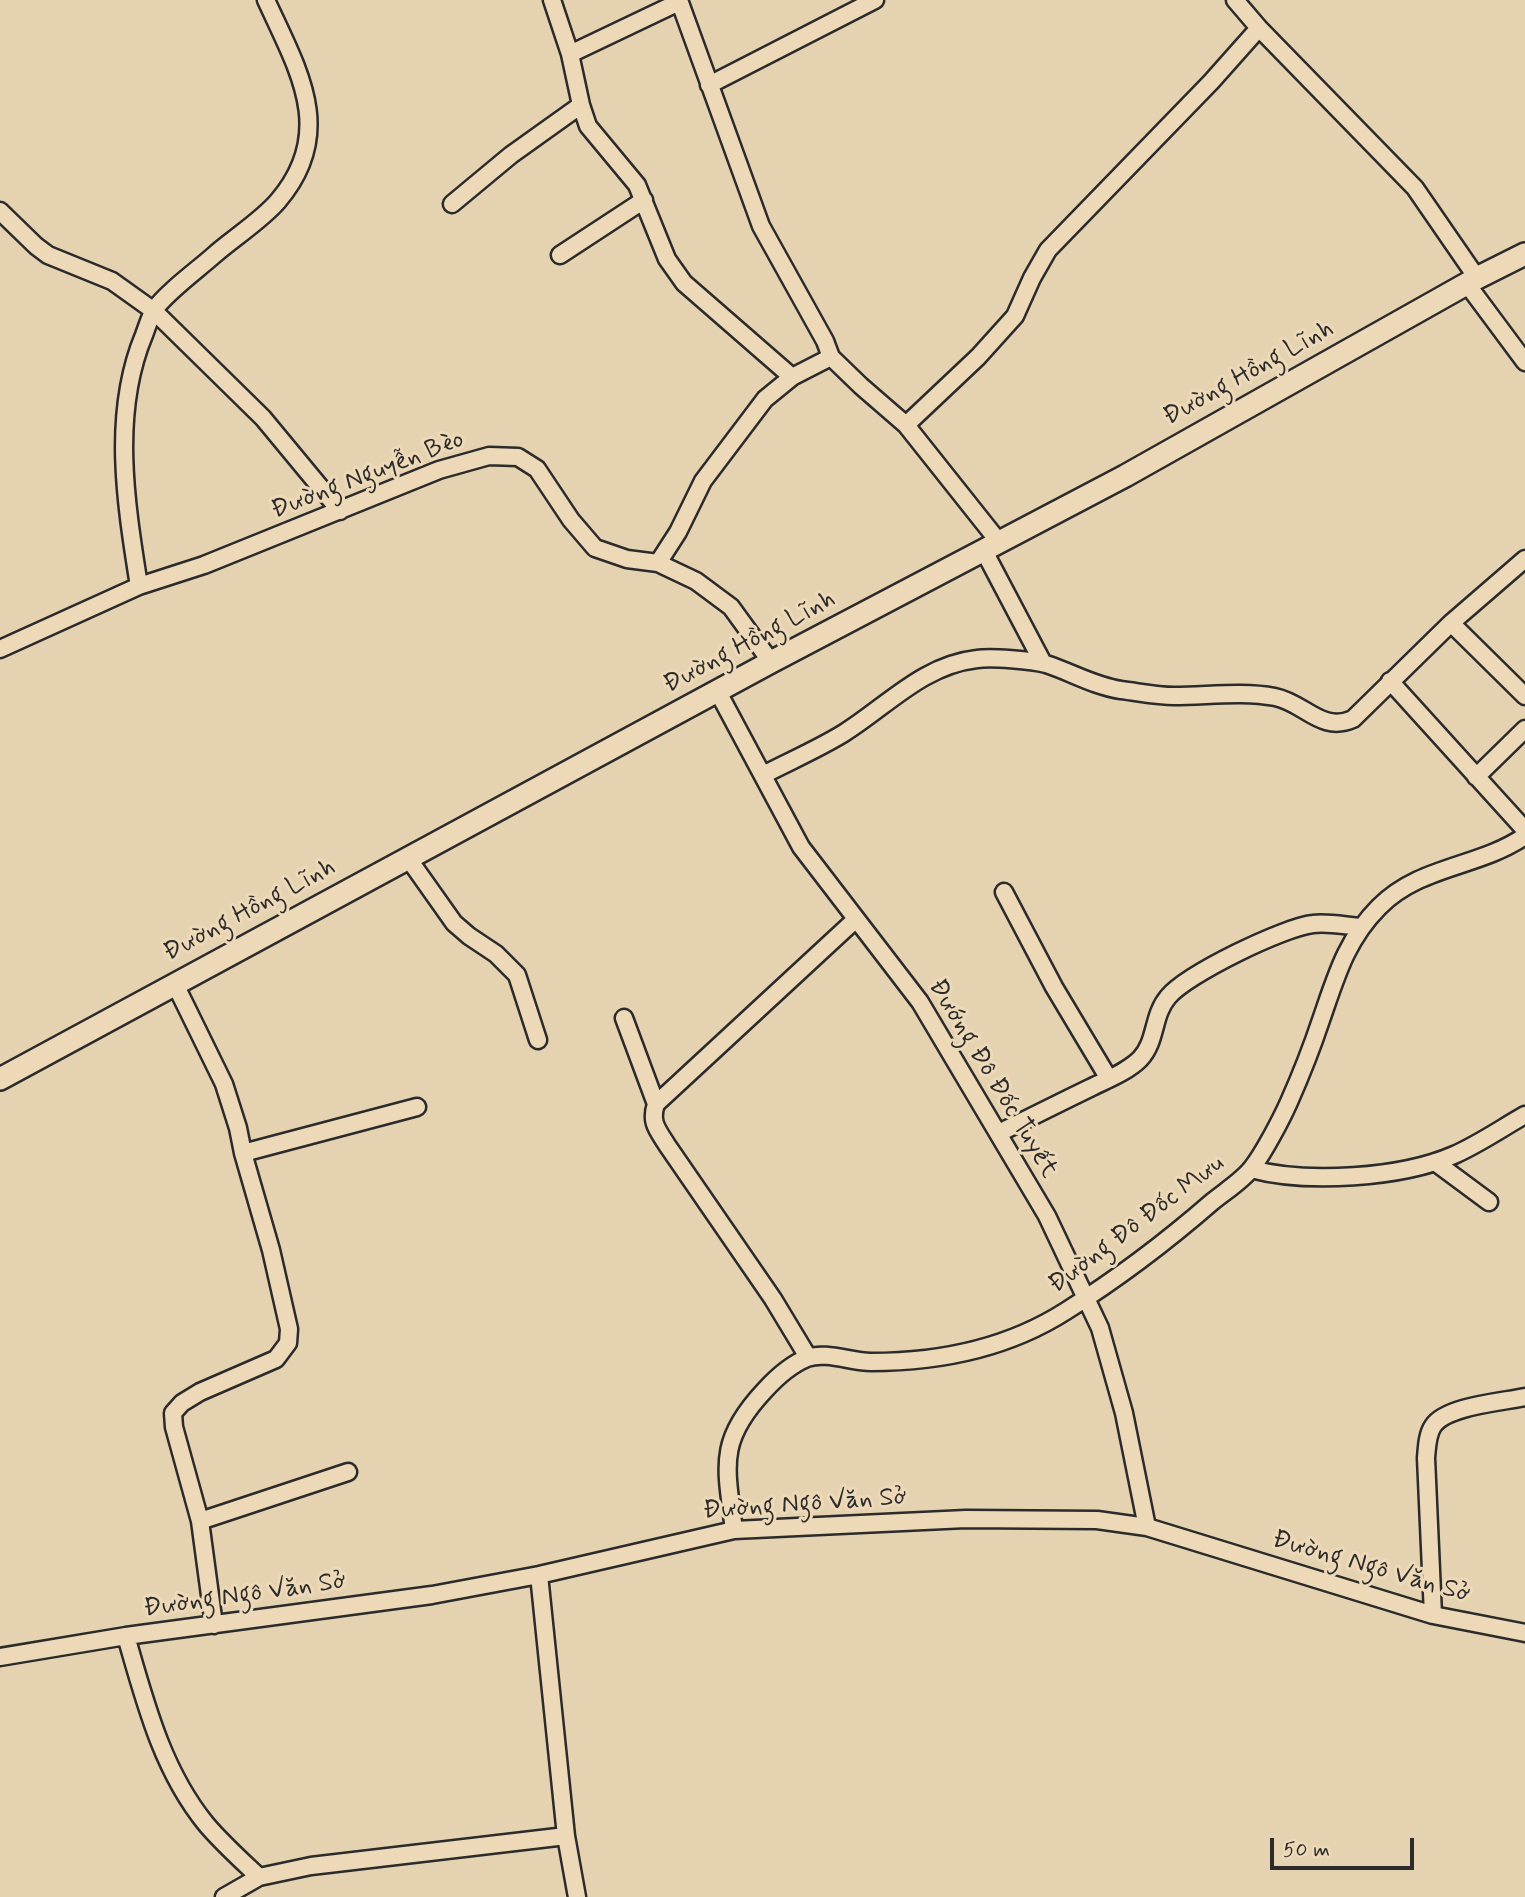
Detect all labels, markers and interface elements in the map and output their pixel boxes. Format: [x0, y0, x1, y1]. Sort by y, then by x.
street label: Đường Hồng Lĩnh [1158, 314, 1340, 434]
street label: Đường Nguyễn Bèo [267, 425, 469, 527]
street label: Đường Hồng Lĩnh [659, 585, 841, 701]
street label: Đường Hồng Lĩnh [159, 853, 341, 969]
street label: Đướng Đô Đốc Tuyết [920, 974, 1064, 1184]
street label: Đường Đô Đốc Mưu [1043, 1149, 1231, 1301]
street label: Đường Ngô Văn Sở [702, 1482, 908, 1528]
street label: Đường Ngô Văn Sở [1269, 1525, 1473, 1611]
street label: Đường Ngô Văn Sở [142, 1566, 348, 1626]
scale bar [1273, 1824, 1416, 1868]
text: 50 m [1283, 1836, 1330, 1864]

